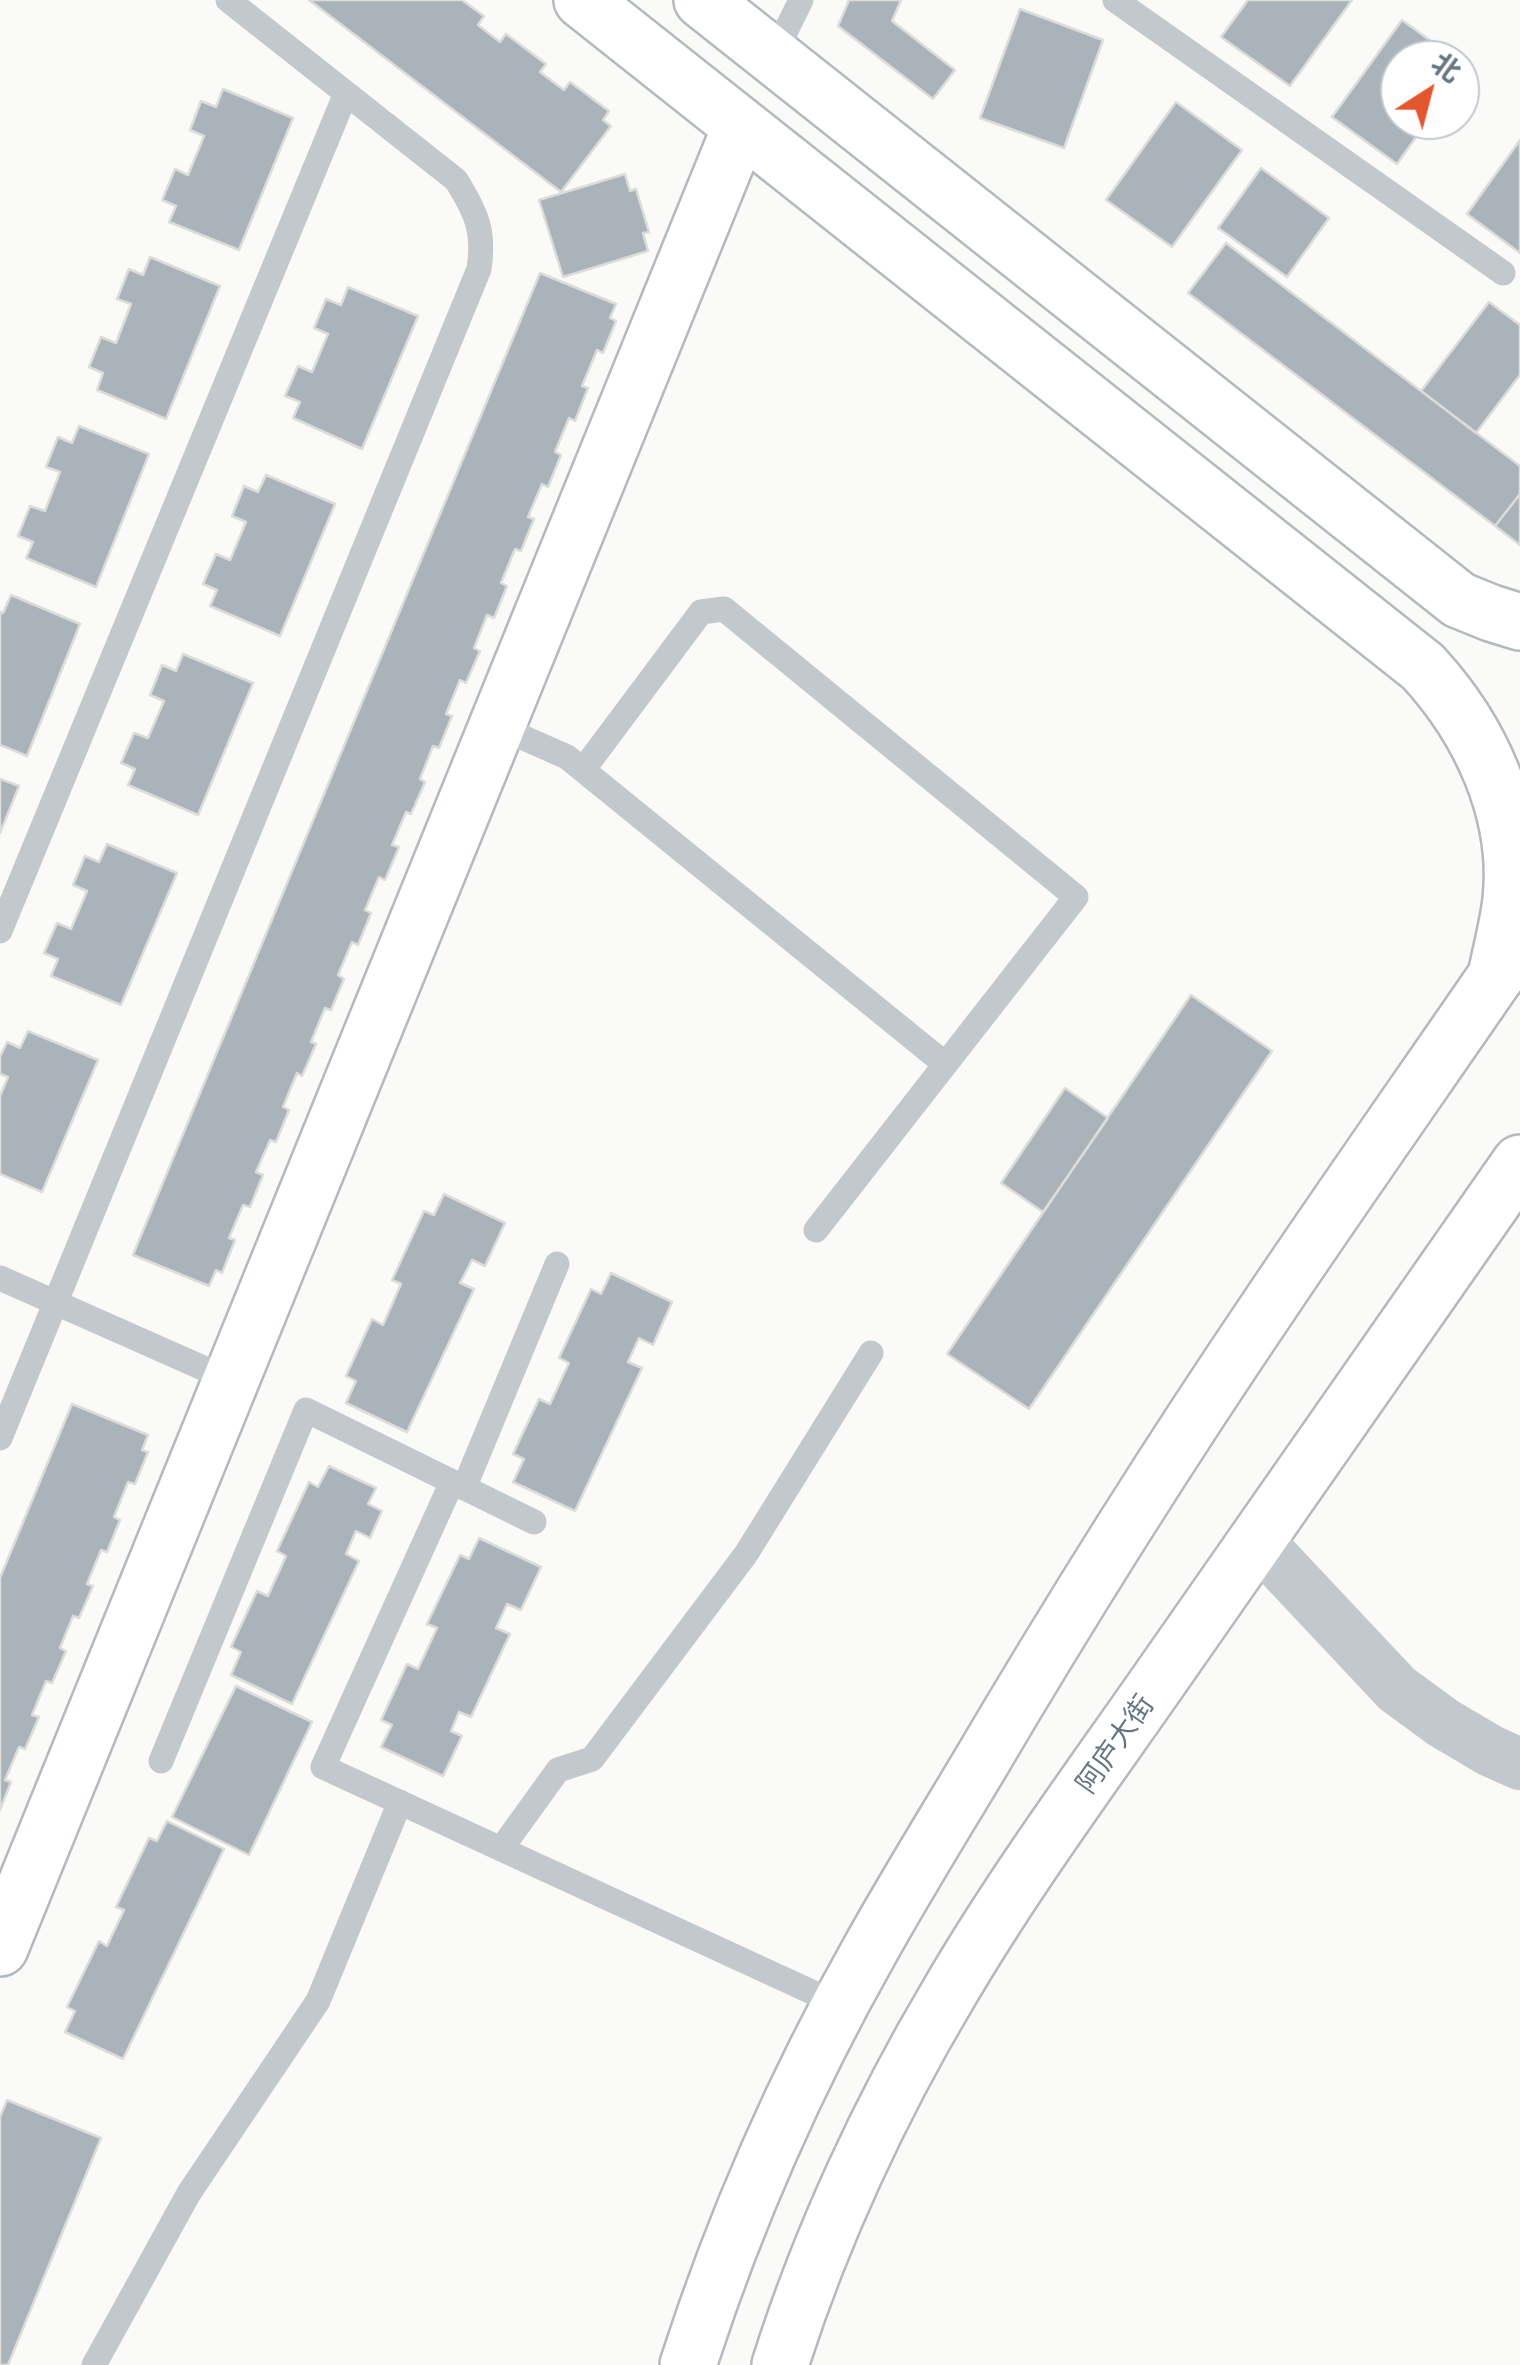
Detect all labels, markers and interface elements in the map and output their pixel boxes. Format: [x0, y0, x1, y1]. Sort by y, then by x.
north arrow [1380, 40, 1480, 140]
text: 北 [1426, 46, 1467, 88]
street label: 阿庐大街 [1069, 1688, 1161, 1800]

